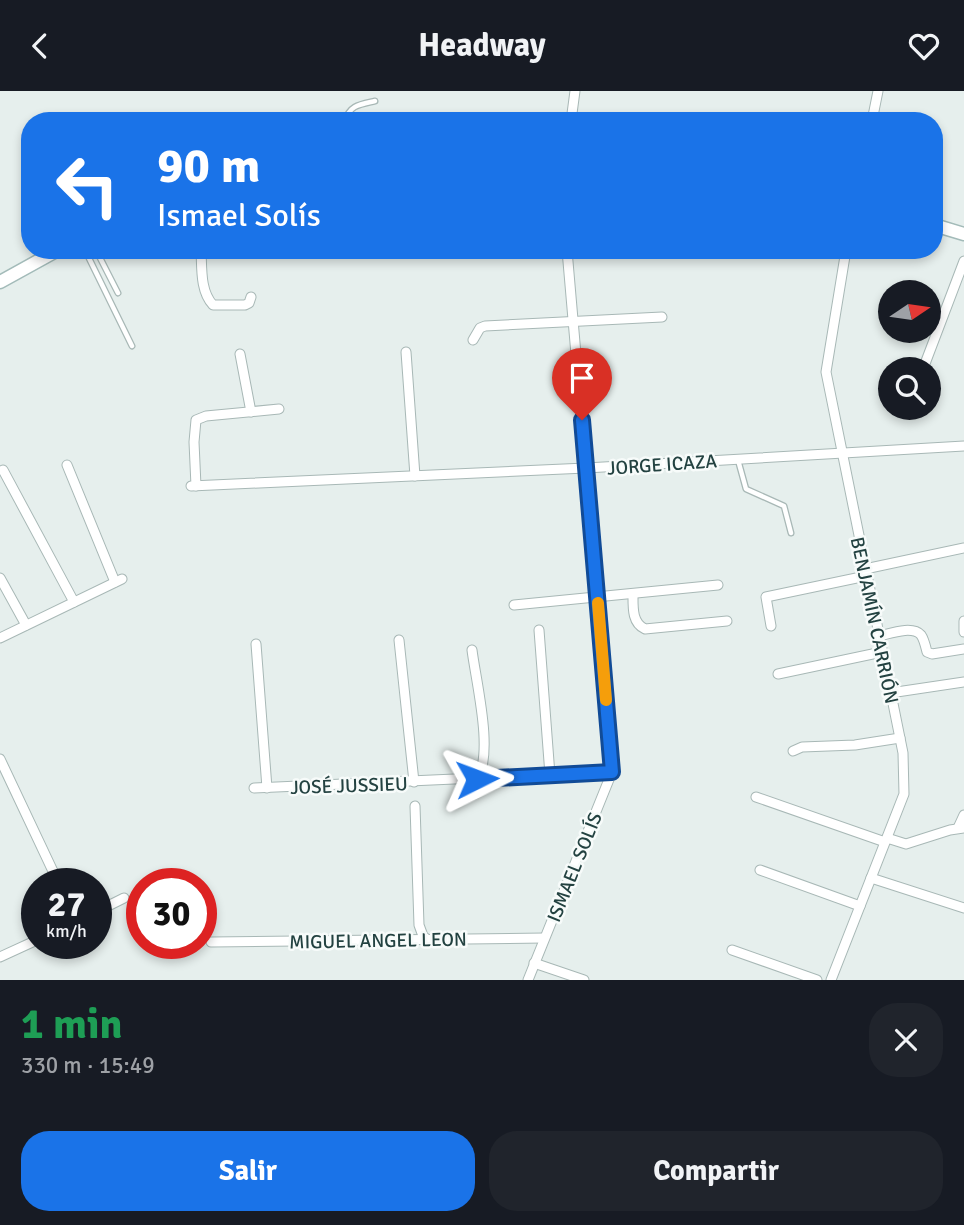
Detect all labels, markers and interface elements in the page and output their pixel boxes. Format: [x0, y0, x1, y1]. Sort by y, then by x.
text: Headway [418, 26, 546, 65]
icon: back [21, 27, 59, 65]
icon: heart [905, 27, 943, 65]
text: 90 m [157, 136, 260, 196]
icon: left [42, 140, 133, 231]
text: Ismael Solís [157, 196, 321, 235]
north arrow [878, 280, 942, 343]
map controls [878, 280, 941, 420]
pin [552, 348, 612, 420]
button: search [878, 357, 941, 420]
icon: arrive [563, 359, 601, 397]
street label: JORGE ICAZA [606, 449, 718, 481]
street label: BENJAMÍN CARRIÓN [845, 535, 903, 706]
position arrow [440, 742, 514, 816]
street label: JOSÉ JUSSIEU [290, 772, 408, 800]
street label: ISMAEL SOLÍS [542, 809, 608, 926]
speed limit sign: 30 [126, 868, 217, 959]
text: 27 [48, 883, 85, 926]
text: km/h [46, 920, 87, 942]
street label: MIGUEL ANGEL LEON [289, 927, 467, 955]
text: 1 min [21, 999, 122, 1050]
button: close [869, 1003, 943, 1077]
text: 330 m · 15:49 [21, 1051, 155, 1080]
button: Salir [21, 1131, 475, 1211]
button: Compartir [489, 1131, 943, 1211]

